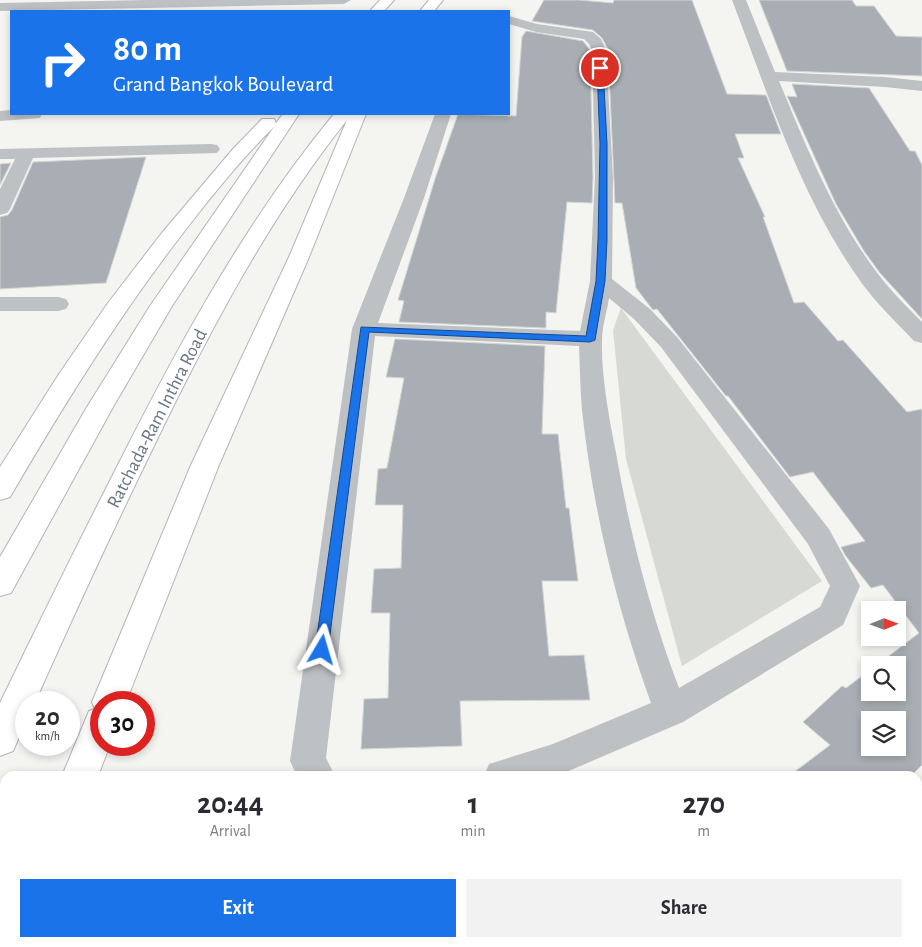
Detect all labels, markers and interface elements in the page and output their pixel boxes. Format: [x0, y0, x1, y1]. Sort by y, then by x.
icon: right [30, 30, 95, 95]
text: 80 m [113, 32, 182, 67]
pin [579, 47, 621, 89]
icon: arrive [586, 54, 614, 82]
text: Grand Bangkok Boulevard [113, 73, 334, 95]
street label: Ratchada-Ram Inthra Road [104, 326, 211, 511]
north arrow [861, 601, 906, 646]
map controls [861, 601, 906, 756]
position arrow [295, 623, 347, 675]
button: search [861, 656, 906, 701]
speed limit sign: 30 [90, 691, 155, 756]
text: 20 [35, 705, 60, 730]
button: layers [861, 711, 906, 756]
text: km/h [35, 730, 60, 742]
text: 20:44 [197, 789, 264, 819]
text: 1 [468, 789, 478, 819]
text: 270 [682, 789, 725, 819]
text: Arrival [210, 823, 251, 839]
text: min [461, 823, 486, 839]
text: m [697, 823, 710, 839]
button: Exit [20, 879, 456, 937]
button: Share [466, 879, 902, 937]

